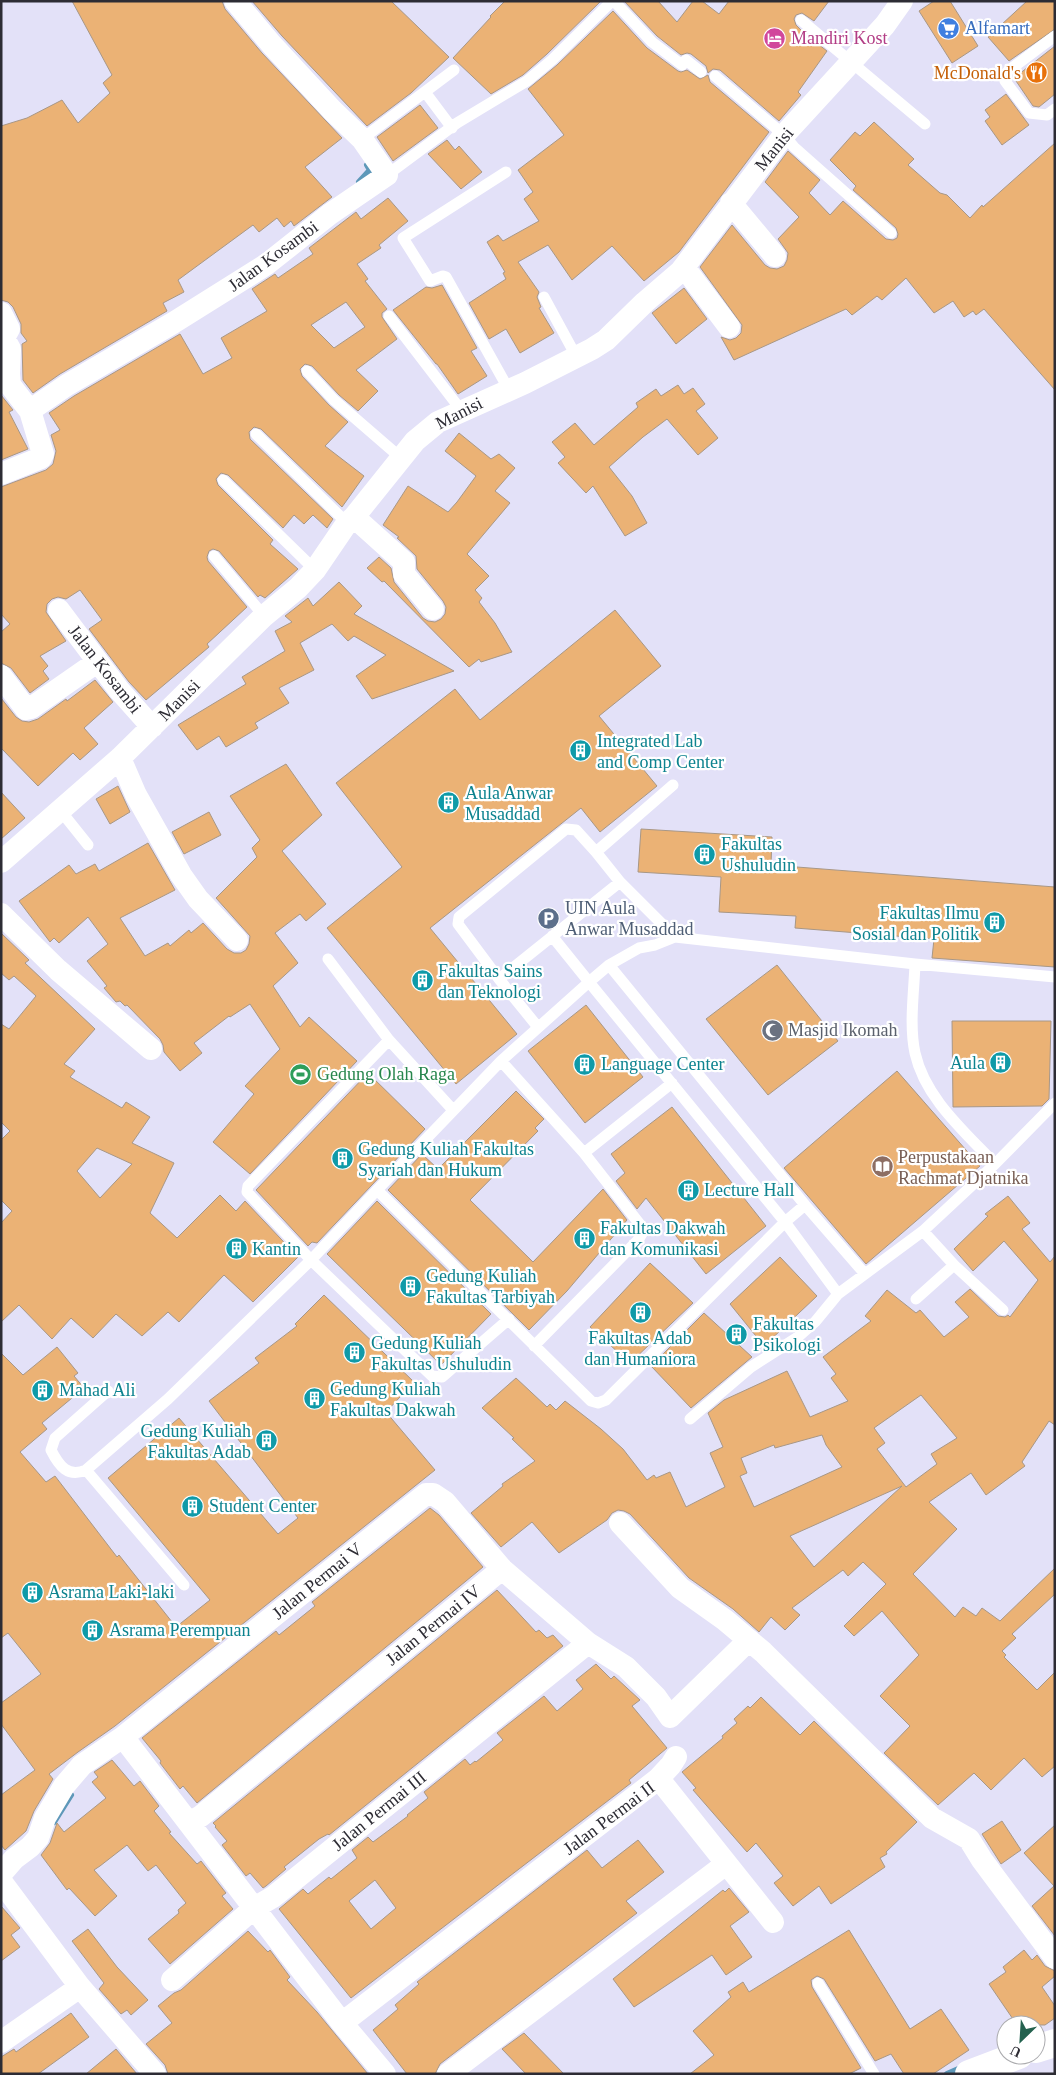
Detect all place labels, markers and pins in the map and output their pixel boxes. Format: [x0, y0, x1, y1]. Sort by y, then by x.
supermarket icon: Alfamart [937, 16, 961, 40]
place label: Alfamart [965, 18, 1030, 38]
hotel icon: Mandiri Kost [763, 26, 787, 50]
place label: Mandiri Kost [791, 28, 888, 48]
restaurant icon: McDonald's [1025, 61, 1049, 85]
place label: McDonald's [934, 63, 1021, 83]
place label: Integrated Lab and Comp Center [597, 731, 724, 772]
building icon: Integrated Lab and Comp Center [569, 739, 593, 763]
place label: Aula Anwar Musaddad [465, 783, 552, 824]
building icon: Aula Anwar Musaddad [437, 791, 461, 815]
place label: Fakultas Ushuludin [721, 834, 796, 875]
building icon: Fakultas Ushuludin [693, 842, 717, 866]
place label: UIN Aula Anwar Musaddad [565, 898, 693, 939]
place label: Fakultas Ilmu Sosial dan Politik [852, 903, 979, 944]
parking icon: UIN Aula Anwar Musaddad [537, 906, 561, 930]
building icon: Fakultas Ilmu Sosial dan Politik [983, 911, 1007, 935]
place label: Fakultas Sains dan Teknologi [438, 961, 543, 1002]
building icon: Fakultas Sains dan Teknologi [410, 969, 434, 993]
mosque icon: Masjid Ikomah [760, 1018, 784, 1042]
place label: Masjid Ikomah [788, 1020, 898, 1040]
building icon: Aula [989, 1051, 1013, 1075]
building icon: Language Center [573, 1052, 597, 1076]
place label: Aula [950, 1053, 985, 1073]
place label: Language Center [601, 1054, 724, 1074]
sports icon: Gedung Olah Raga [289, 1062, 313, 1086]
place label: Gedung Olah Raga [317, 1064, 455, 1084]
place label: Gedung Kuliah Fakultas Syariah dan Hukum [358, 1139, 534, 1180]
building icon: Gedung Kuliah Fakultas Syariah dan Hukum [330, 1147, 354, 1171]
place label: Perpustakaan Rachmat Djatnika [898, 1147, 1028, 1188]
library icon: Perpustakaan Rachmat Djatnika [870, 1155, 894, 1179]
building icon: Lecture Hall [676, 1178, 700, 1202]
place label: Lecture Hall [704, 1180, 794, 1200]
place label: Fakultas Dakwah dan Komunikasi [600, 1218, 725, 1259]
building icon: Fakultas Dakwah dan Komunikasi [572, 1226, 596, 1250]
building icon: Kantin [224, 1237, 248, 1261]
place label: Kantin [252, 1239, 301, 1259]
place label: Gedung Kuliah Fakultas Tarbiyah [426, 1266, 555, 1307]
building icon: Gedung Kuliah Fakultas Tarbiyah [398, 1274, 422, 1298]
building icon: Fakultas Adab dan Humaniora [628, 1301, 652, 1325]
place label: Fakultas Psikologi [753, 1314, 821, 1355]
building icon: Fakultas Psikologi [725, 1322, 749, 1346]
place label: Fakultas Adab dan Humaniora [584, 1328, 696, 1369]
place label: Gedung Kuliah Fakultas Ushuludin [371, 1333, 512, 1374]
building icon: Gedung Kuliah Fakultas Ushuludin [343, 1341, 367, 1365]
building icon: Mahad Ali [31, 1378, 55, 1402]
place label: Gedung Kuliah Fakultas Dakwah [330, 1379, 455, 1420]
place label: Mahad Ali [59, 1380, 136, 1400]
building icon: Gedung Kuliah Fakultas Dakwah [302, 1387, 326, 1411]
place label: Gedung Kuliah Fakultas Adab [141, 1421, 251, 1462]
building icon: Gedung Kuliah Fakultas Adab [255, 1429, 279, 1453]
building icon: Student Center [181, 1494, 205, 1518]
place label: Student Center [209, 1496, 316, 1516]
building icon: Asrama Laki-laki [20, 1580, 44, 1604]
place label: Asrama Laki-laki [48, 1582, 174, 1602]
building icon: Asrama Perempuan [81, 1618, 105, 1642]
place label: Asrama Perempuan [109, 1620, 250, 1640]

